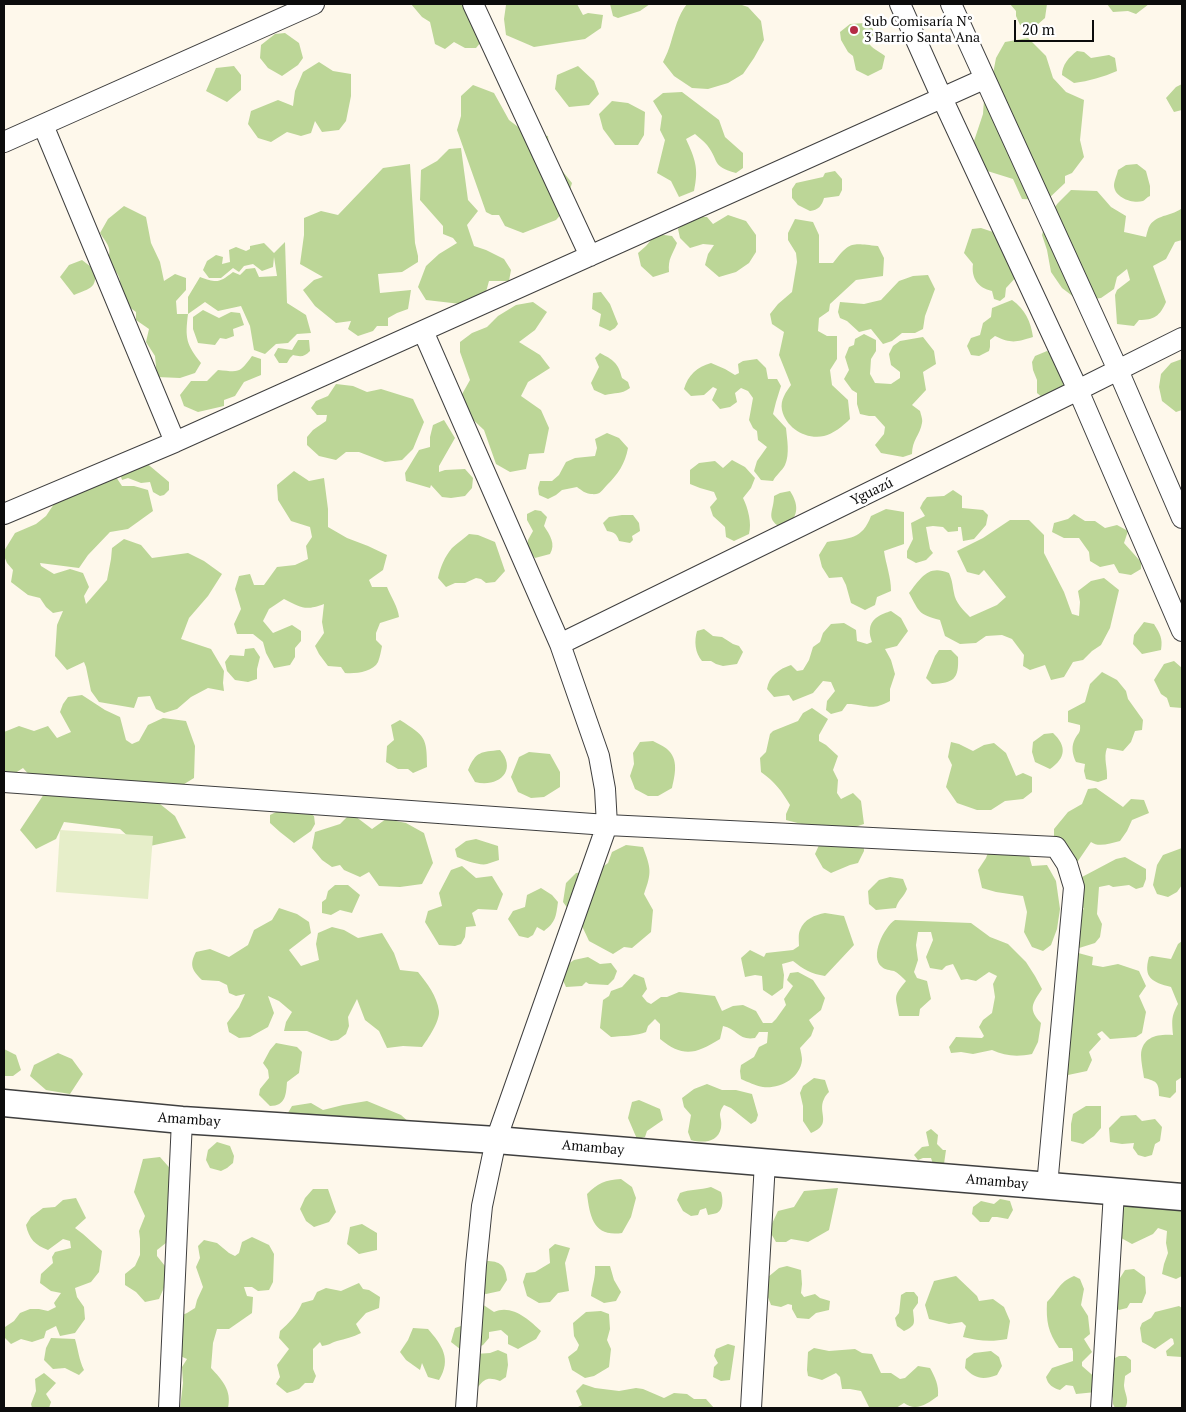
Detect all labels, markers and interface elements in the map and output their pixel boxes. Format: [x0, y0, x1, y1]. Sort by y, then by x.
scale bar [1016, 10, 1096, 42]
place label: Sub Comisaría N° 3 Barrio Santa Ana [864, 14, 980, 46]
text: 20 m [1022, 19, 1055, 39]
marker: Sub Comisaría N° 3 Barrio Santa Ana [848, 24, 860, 36]
street label: Yguazú [848, 475, 896, 509]
street label: Amambay [157, 1109, 221, 1131]
street label: Amambay [561, 1137, 625, 1159]
street label: Amambay [965, 1171, 1029, 1193]

